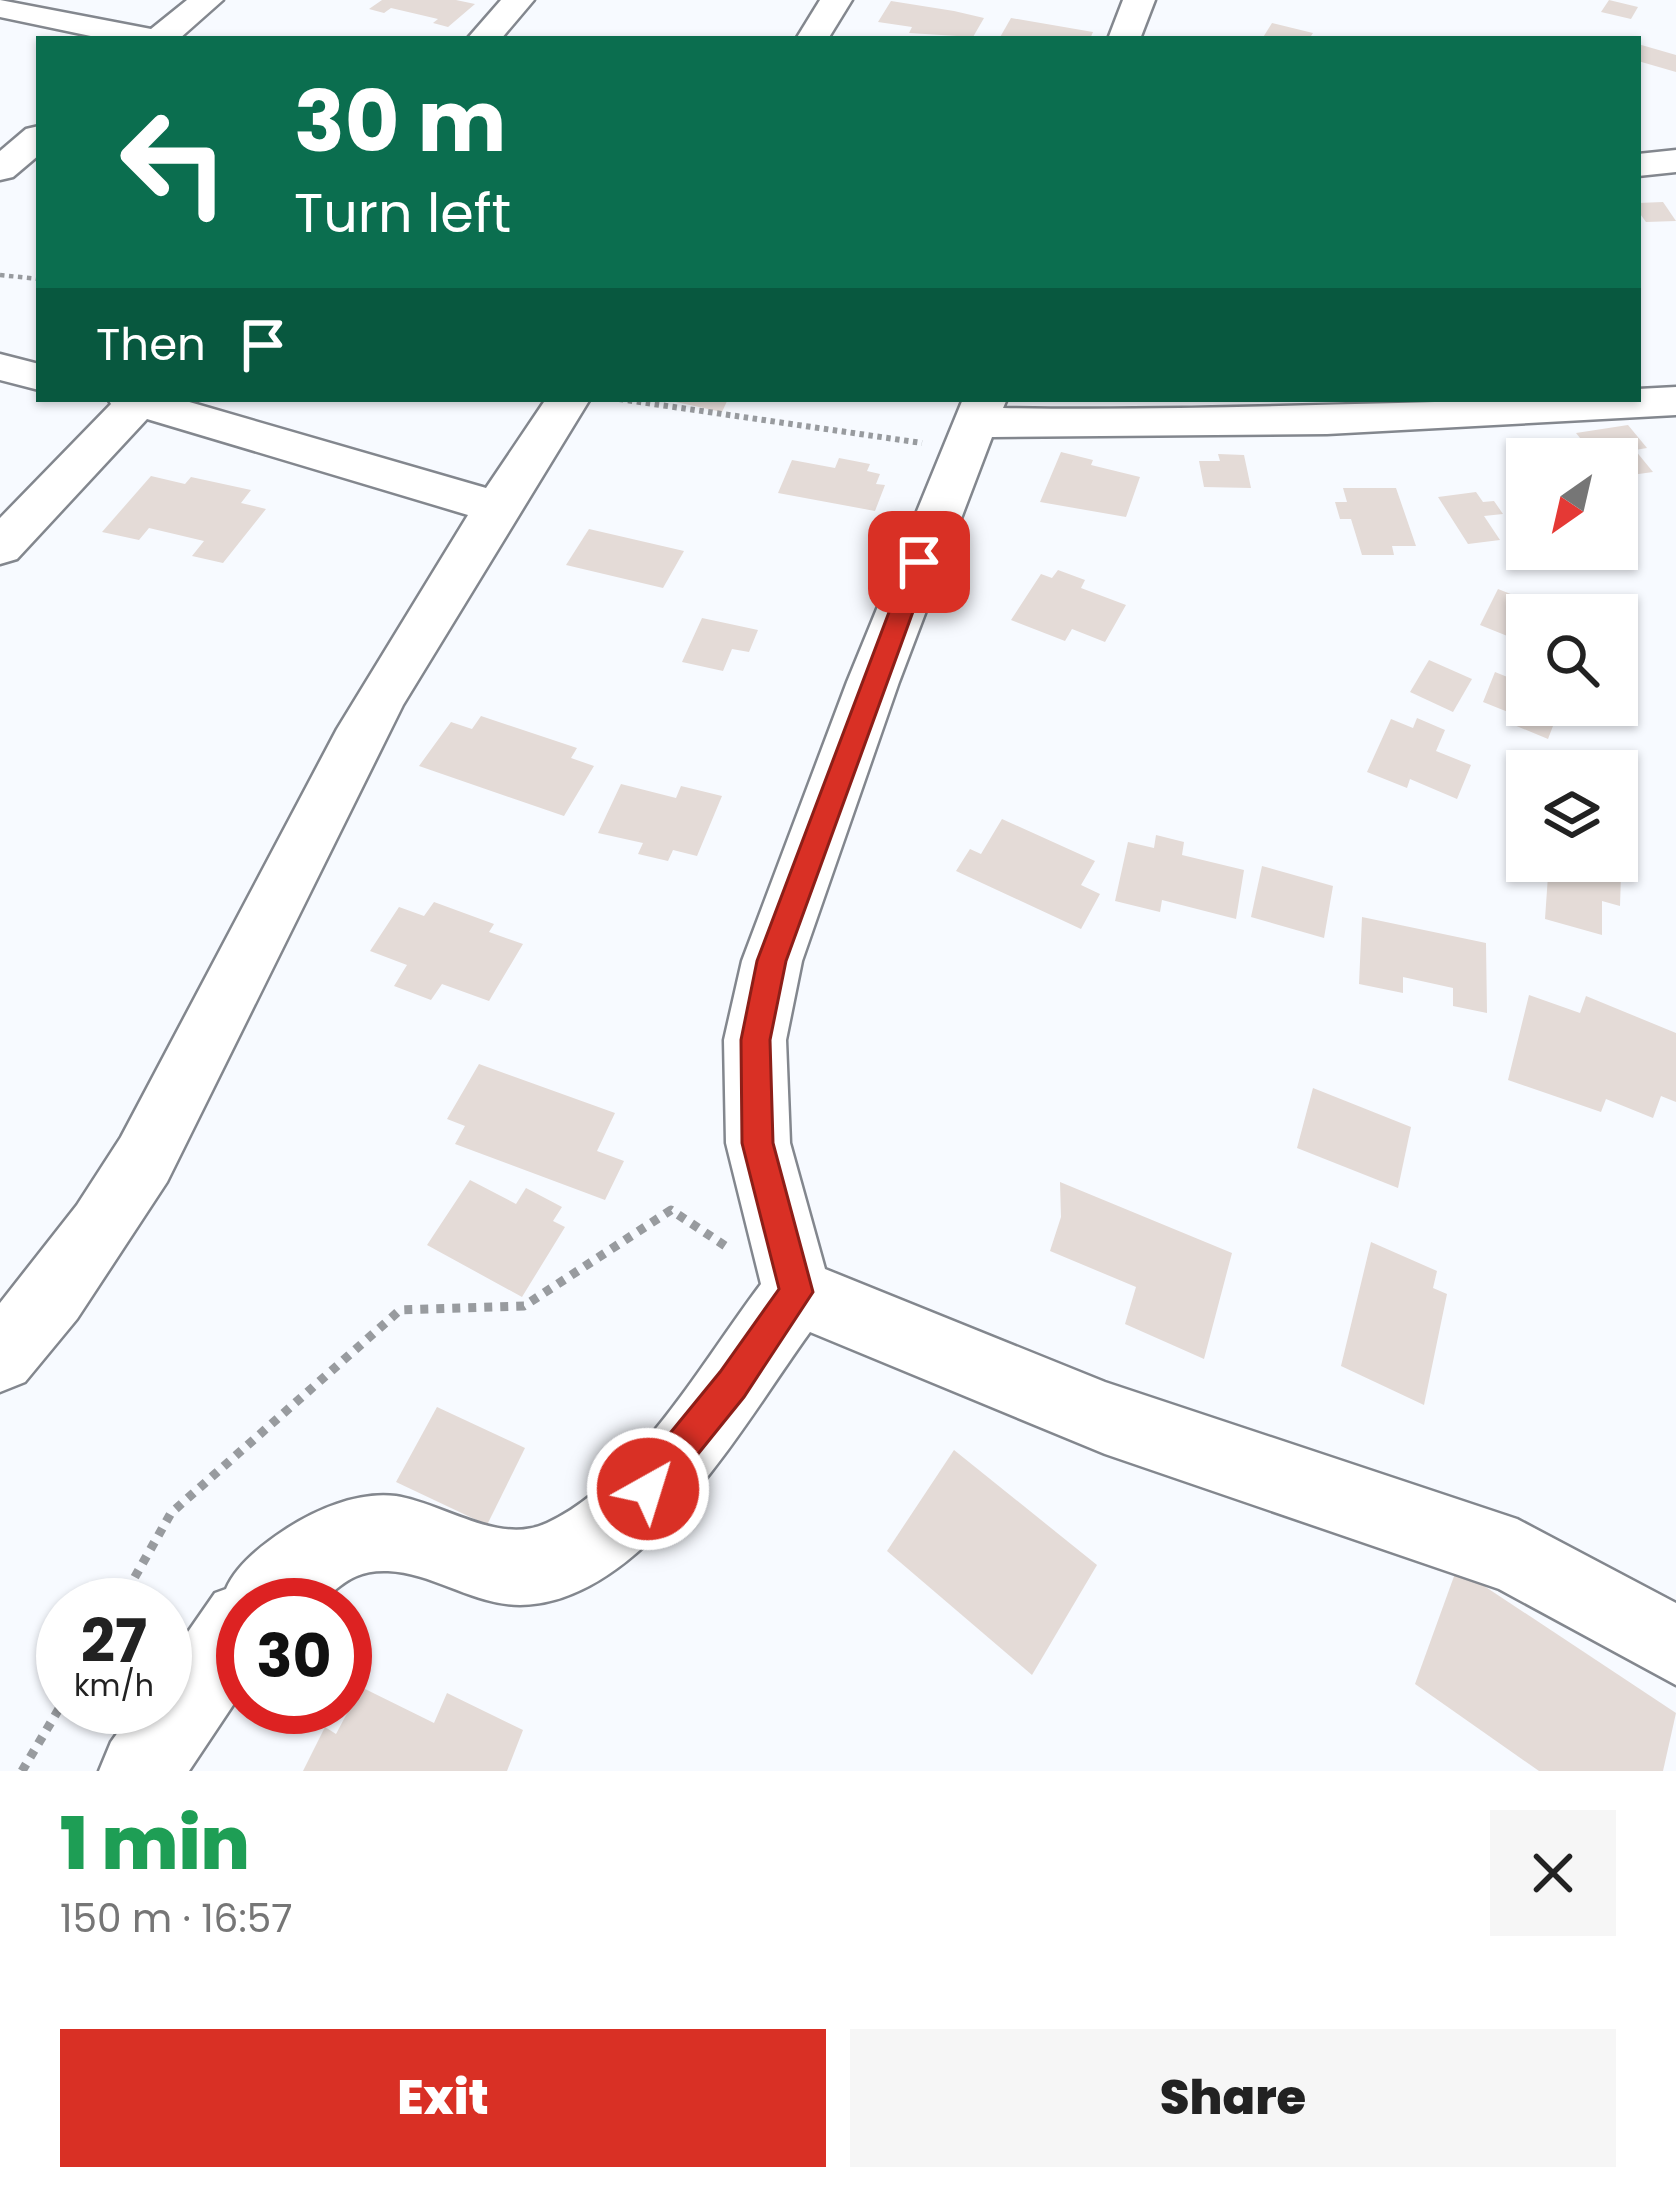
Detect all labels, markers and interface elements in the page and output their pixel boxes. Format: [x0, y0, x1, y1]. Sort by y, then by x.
text: 30 m [294, 63, 506, 180]
icon: left [96, 84, 252, 240]
text: Turn left [294, 175, 511, 251]
icon: arrive [230, 312, 296, 378]
text: Then [96, 313, 206, 376]
north arrow [1506, 438, 1638, 570]
map controls [1506, 438, 1638, 882]
pin [868, 511, 970, 613]
icon: arrive [886, 529, 952, 595]
button: search [1506, 594, 1638, 726]
button: layers [1506, 750, 1638, 882]
position arrow [585, 1426, 711, 1552]
speed limit sign: 30 [216, 1578, 372, 1734]
text: 27 [81, 1599, 147, 1683]
text: km/h [74, 1664, 154, 1707]
text: 1 min [60, 1793, 250, 1894]
button: close [1490, 1810, 1616, 1936]
text: 150 m · 16:57 [60, 1891, 292, 1946]
button: Exit [60, 2029, 826, 2167]
button: Share [850, 2029, 1616, 2167]

